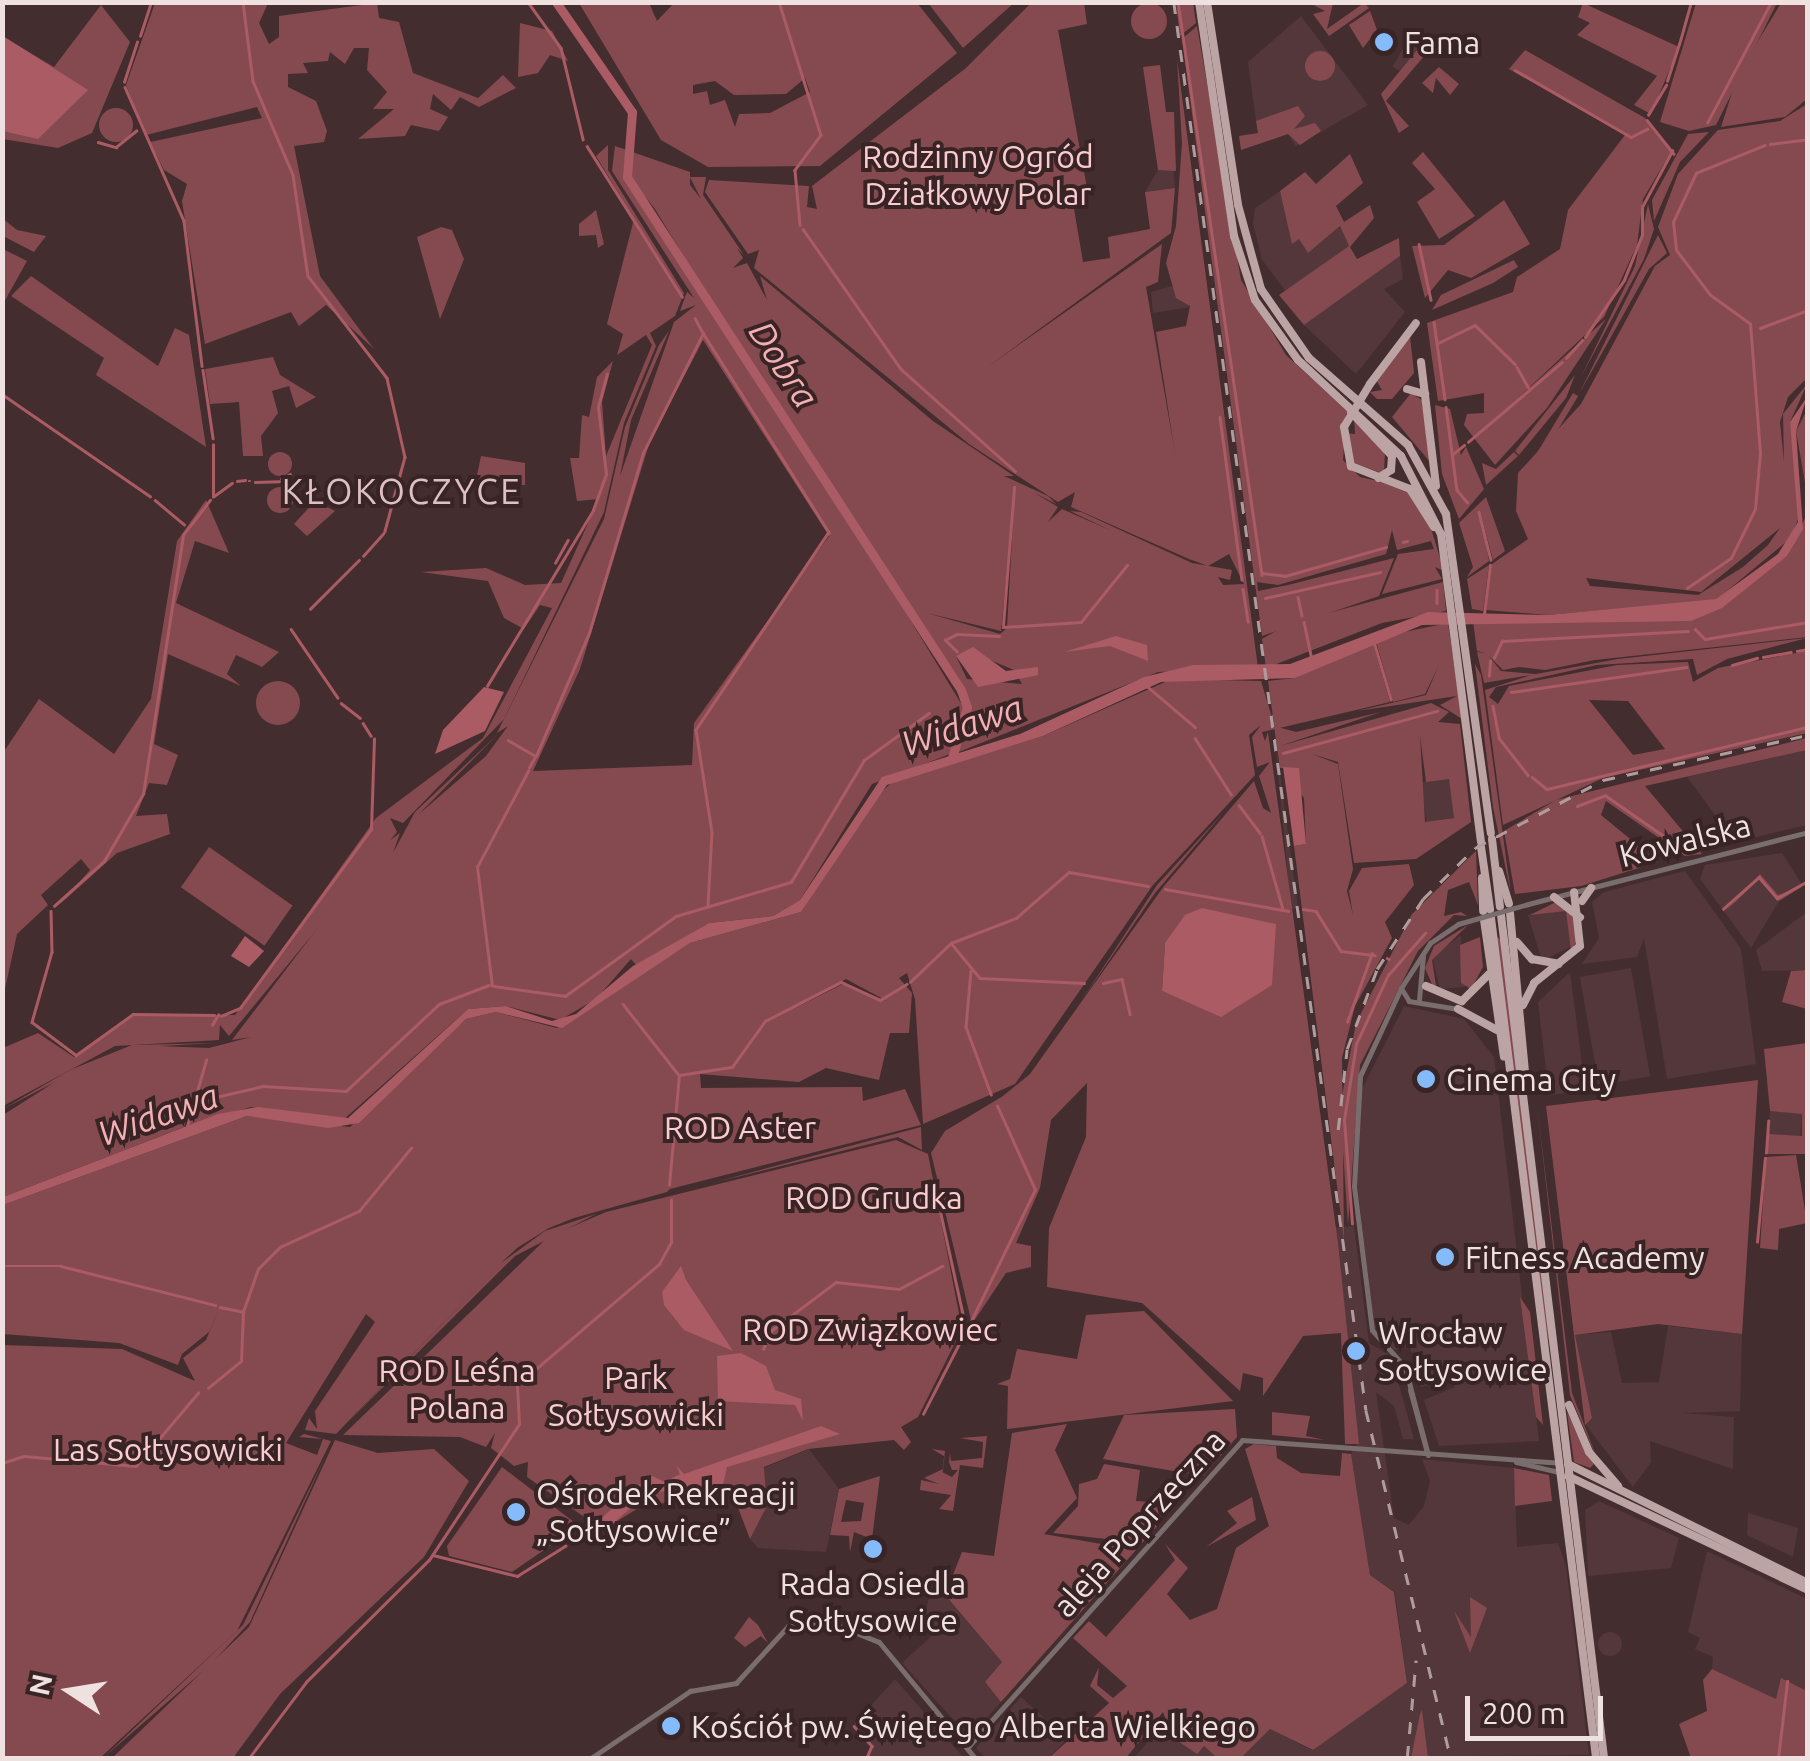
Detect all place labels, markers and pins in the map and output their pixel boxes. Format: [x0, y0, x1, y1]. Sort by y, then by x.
place label: Fama [1404, 23, 1480, 61]
marker: Fama [1373, 31, 1395, 53]
place label: Cinema City [1446, 1060, 1616, 1098]
marker: Cinema City [1415, 1068, 1437, 1090]
place label: Fitness Academy [1465, 1238, 1705, 1276]
marker: Fitness Academy [1434, 1246, 1456, 1268]
place label: Wrocław Sołtysowice [1378, 1314, 1548, 1389]
marker: Wrocław Sołtysowice [1343, 1338, 1369, 1364]
place label: Ośrodek Rekreacji „Sołtysowice” [536, 1475, 796, 1550]
marker: Ośrodek Rekreacji „Sołtysowice” [505, 1501, 527, 1523]
marker: Rada Osiedla Sołtysowice [862, 1538, 884, 1560]
place label: Rada Osiedla Sołtysowice [780, 1565, 966, 1640]
place label: Kościół pw. Świętego Alberta Wielkiego [691, 1707, 1256, 1745]
marker: Kościół pw. Świętego Alberta Wielkiego [660, 1715, 682, 1737]

